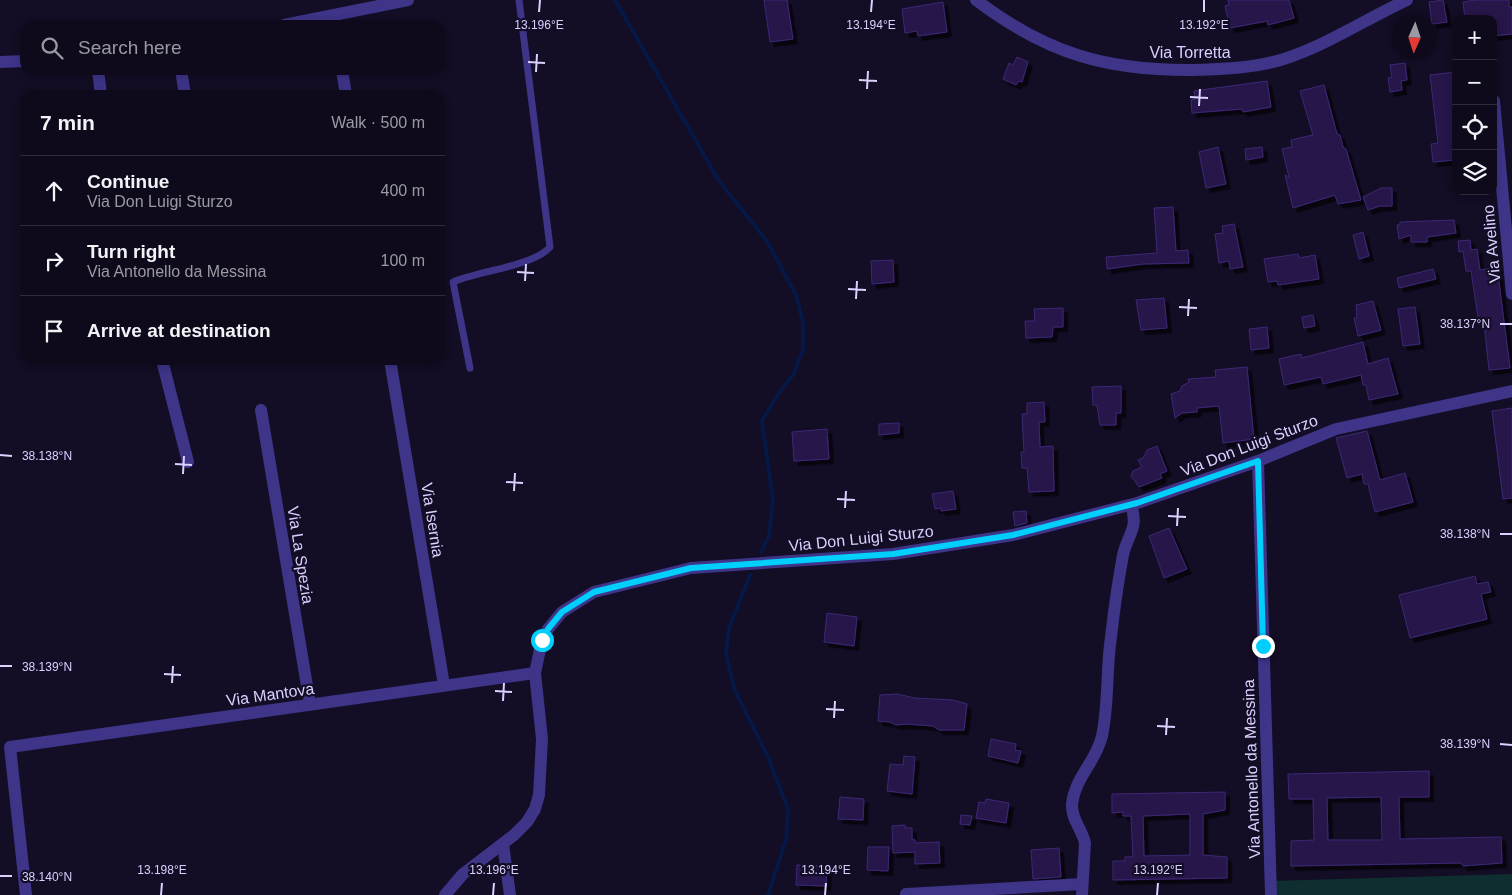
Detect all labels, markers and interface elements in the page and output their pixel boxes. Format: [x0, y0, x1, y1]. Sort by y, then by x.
north arrow [1392, 15, 1437, 60]
map controls [1452, 15, 1497, 195]
button: + [1452, 15, 1497, 60]
text: 13.196°E [514, 18, 564, 32]
text: 13.194°E [846, 18, 896, 32]
text: 13.192°E [1179, 18, 1229, 32]
search box [20, 20, 445, 75]
icon: search [38, 34, 66, 62]
text: Search here [78, 37, 182, 58]
street label: Via Torretta [1149, 44, 1231, 61]
button: − [1452, 60, 1497, 105]
button: locate [1452, 105, 1497, 150]
text: 7 min [40, 111, 95, 134]
text: Walk · 500 m [331, 114, 425, 131]
button: layers [1452, 150, 1497, 195]
text: Continue [87, 171, 169, 192]
icon: ahead [40, 177, 68, 205]
text: 400 m [381, 182, 425, 199]
text: Via Don Luigi Sturzo [87, 193, 233, 210]
street label: Via Avelino [1480, 204, 1503, 284]
text: Turn right [87, 241, 175, 262]
icon: right [40, 247, 68, 275]
text: 100 m [381, 252, 425, 269]
text: Via Antonello da Messina [87, 263, 266, 280]
icon: arrive [40, 317, 68, 345]
text: 38.137°N [1440, 317, 1490, 331]
text: Arrive at destination [87, 320, 271, 341]
street label: Via Don Luigi Sturzo [1178, 411, 1320, 479]
text: 38.138°N [22, 449, 72, 463]
street label: Via Isernia [418, 482, 447, 559]
street label: Via La Spezia [284, 505, 317, 605]
street label: Via Don Luigi Sturzo [788, 522, 934, 555]
text: 38.138°N [1440, 527, 1490, 541]
route start [531, 629, 554, 652]
route end [1252, 635, 1275, 658]
text: 38.139°N [22, 660, 72, 674]
street label: Via Antonello da Messina [1240, 679, 1263, 859]
street label: Via Mantova [225, 680, 315, 709]
text: 38.139°N [1440, 737, 1490, 751]
text: 13.198°E [137, 863, 187, 877]
text: 13.196°E [469, 863, 519, 877]
text: 13.194°E [801, 863, 851, 877]
text: 13.192°E [1133, 863, 1183, 877]
text: 38.140°N [22, 870, 72, 884]

